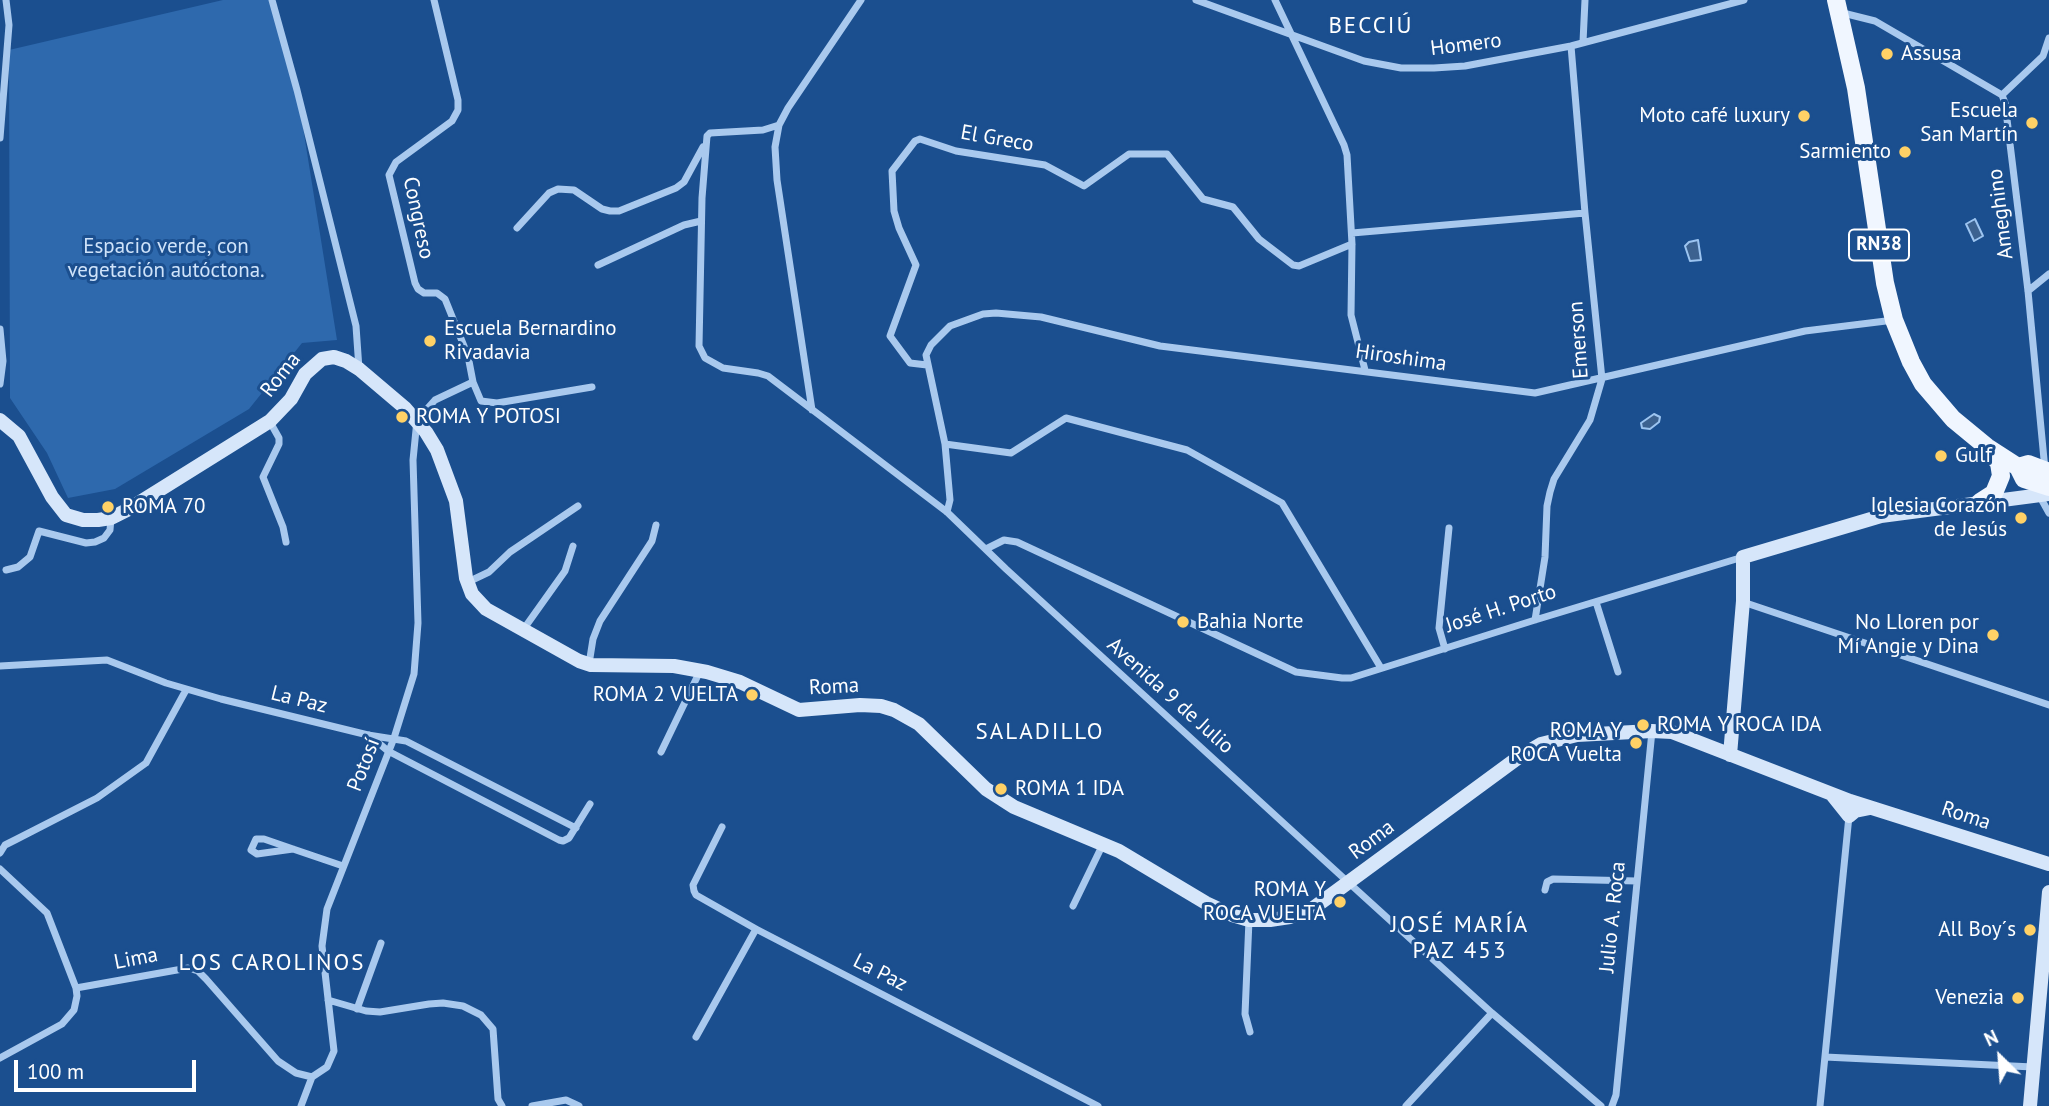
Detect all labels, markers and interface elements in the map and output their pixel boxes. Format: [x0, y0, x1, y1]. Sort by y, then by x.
district label: BECCIÚ [1329, 12, 1413, 40]
street label: Homero [1429, 28, 1503, 62]
place label: Assusa [1901, 41, 1962, 67]
marker: Assusa [1879, 46, 1895, 62]
place label: Escuela San Martín [1920, 98, 2018, 148]
place label: Moto café luxury [1639, 103, 1790, 129]
marker: Moto café luxury [1796, 108, 1812, 124]
marker: Escuela San Martín [2024, 115, 2040, 131]
street label: El Greco [959, 120, 1035, 158]
place label: Sarmiento [1799, 139, 1891, 165]
marker: Sarmiento [1897, 144, 1913, 160]
street label: Ameghino [1983, 167, 2019, 261]
street label: Congreso [397, 175, 439, 261]
road number: RN38 [1849, 230, 1909, 260]
park label: Espacio verde, con vegetación autóctona. [67, 234, 265, 284]
street label: Emerson [1564, 300, 1594, 380]
place label: Escuela Bernardino Rivadavia [444, 316, 616, 366]
marker: Escuela Bernardino Rivadavia [422, 333, 438, 349]
street label: Hiroshima [1354, 339, 1448, 377]
street label: Roma [256, 347, 306, 403]
place label: ROMA Y POTOSI [416, 404, 561, 430]
marker: ROMA Y POTOSI [394, 409, 410, 425]
place label: Gulf [1955, 443, 1992, 469]
marker: Gulf [1933, 448, 1949, 464]
place label: Iglesia Corazón de Jesús [1870, 493, 2007, 543]
place label: ROMA 70 [122, 494, 205, 520]
marker: ROMA 70 [100, 499, 116, 515]
marker: Iglesia Corazón de Jesús [2013, 510, 2029, 526]
street label: José H. Porto [1442, 579, 1560, 639]
place label: Bahia Norte [1197, 609, 1304, 635]
place label: No Lloren por Mí Angie y Dina [1838, 610, 1979, 660]
marker: Bahia Norte [1175, 614, 1191, 630]
marker: No Lloren por Mí Angie y Dina [1985, 627, 2001, 643]
street label: Avenida 9 de Julio [1102, 633, 1238, 759]
street label: Roma [808, 673, 860, 701]
street label: La Paz [268, 681, 330, 719]
place label: ROMA 2 VUELTA [593, 682, 738, 708]
marker: ROMA 2 VUELTA [744, 687, 760, 703]
place label: ROMA Y ROCA IDA [1657, 712, 1822, 738]
marker: ROMA Y ROCA IDA [1635, 717, 1651, 733]
district label: SALADILLO [977, 718, 1103, 746]
place label: ROMA Y ROCA Vuelta [1510, 718, 1622, 768]
street label: Potosí [342, 735, 386, 795]
marker: ROMA Y ROCA Vuelta [1628, 735, 1644, 751]
place label: ROMA 1 IDA [1015, 776, 1124, 802]
marker: ROMA 1 IDA [993, 781, 1009, 797]
street label: Roma [1938, 796, 1994, 836]
street label: Roma [1344, 815, 1400, 865]
street label: Julio A. Roca [1595, 860, 1631, 974]
place label: ROMA Y ROCA VUELTA [1203, 877, 1326, 927]
marker: ROMA Y ROCA VUELTA [1332, 894, 1348, 910]
district label: JOSÉ MARÍA PAZ 453 [1392, 911, 1528, 965]
place label: All Boy´s [1938, 917, 2016, 943]
marker: All Boy´s [2022, 922, 2038, 938]
street label: Lima [112, 942, 160, 976]
district label: LOS CAROLINOS [180, 949, 364, 977]
street label: La Paz [849, 949, 911, 997]
place label: Venezia [1935, 985, 2004, 1011]
marker: Venezia [2010, 990, 2026, 1006]
north arrow [1965, 1022, 2035, 1092]
text: N [1980, 1024, 2002, 1051]
scale bar [18, 1046, 200, 1090]
text: 100 m [27, 1058, 84, 1085]

